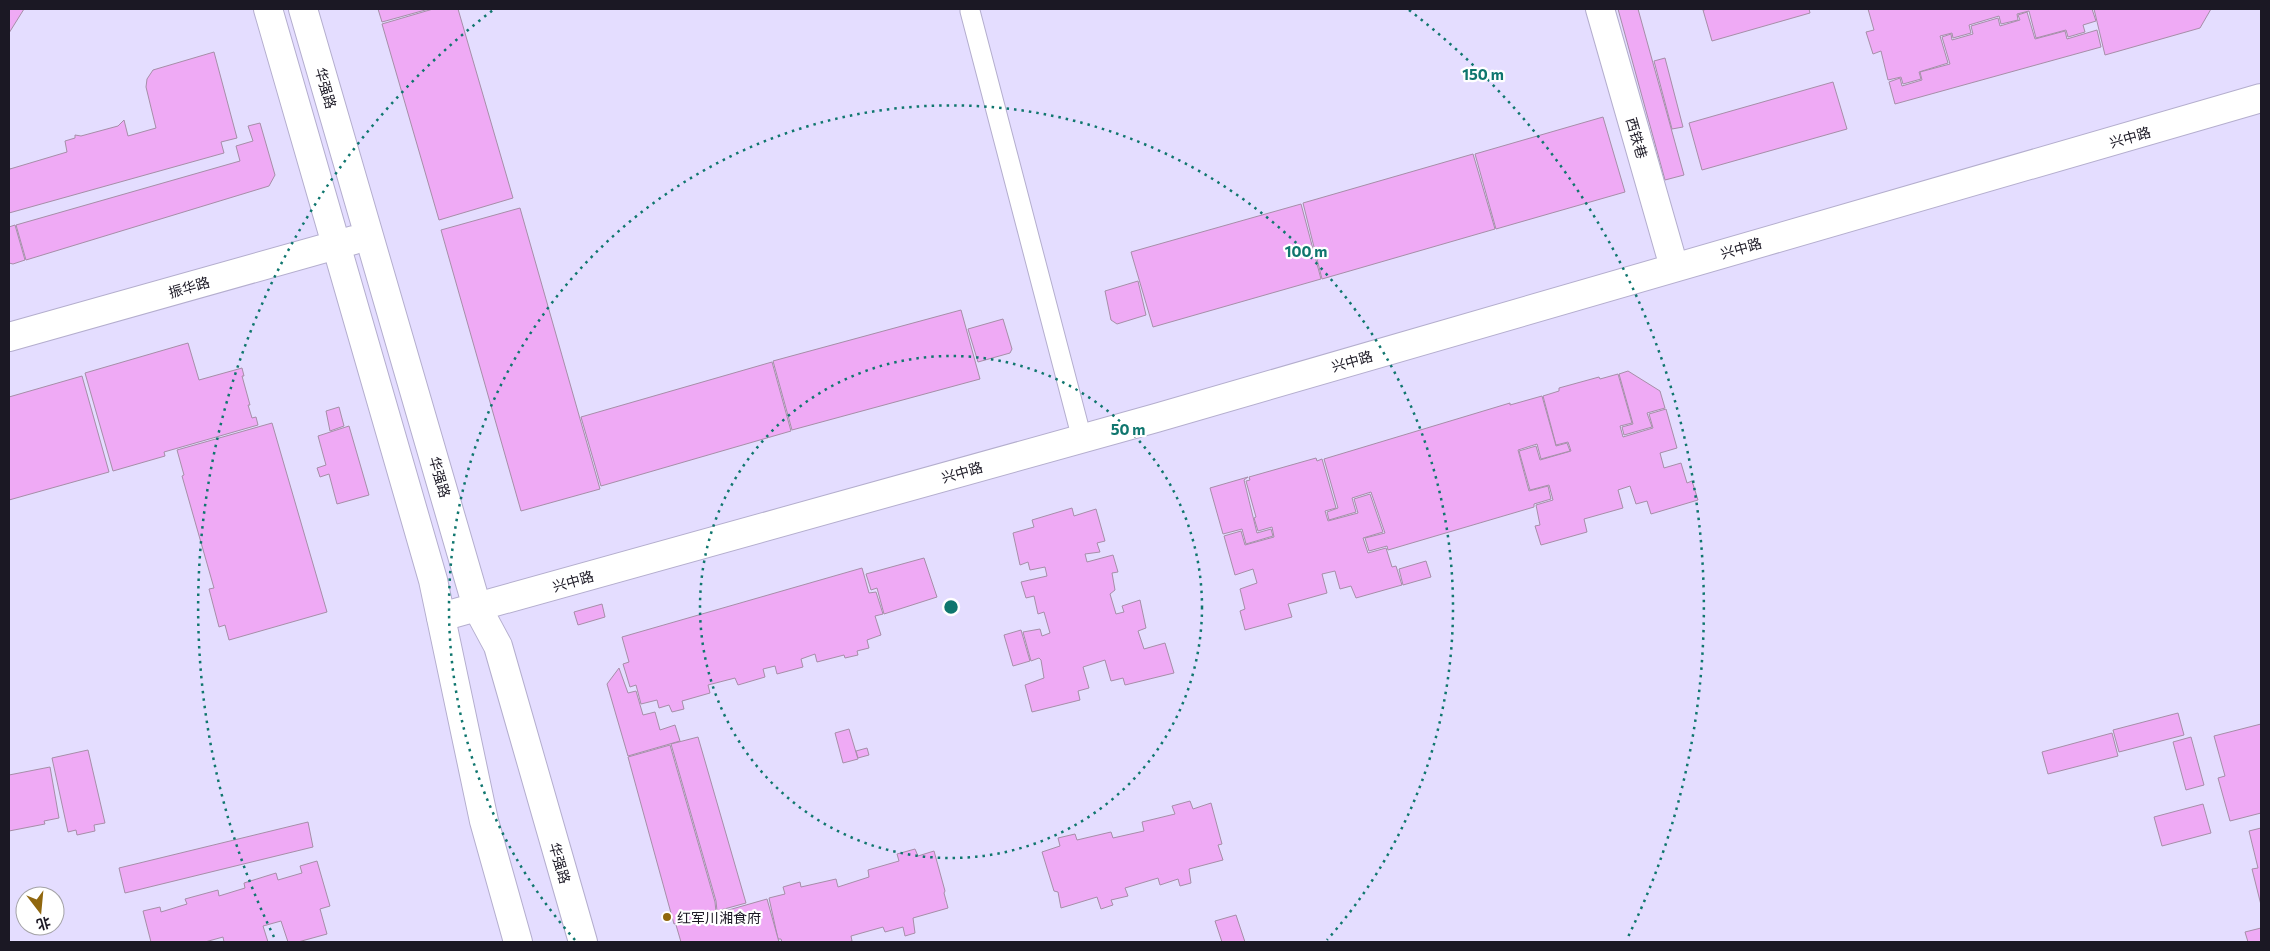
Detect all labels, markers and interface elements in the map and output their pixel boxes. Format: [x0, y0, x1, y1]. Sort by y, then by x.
street label: 华强路 [312, 65, 340, 111]
text: 150 m [1462, 65, 1504, 83]
street label: 西铁巷 [1623, 115, 1651, 161]
street label: 兴中路 [2107, 123, 2153, 151]
street label: 兴中路 [1718, 234, 1764, 262]
text: 100 m [1285, 242, 1327, 260]
street label: 振华路 [166, 273, 212, 301]
street label: 兴中路 [1329, 347, 1375, 375]
text: 50 m [1111, 420, 1145, 438]
street label: 华强路 [426, 454, 454, 500]
street label: 兴中路 [939, 458, 985, 486]
street label: 兴中路 [550, 567, 596, 595]
centre of rings [942, 598, 960, 616]
street label: 华强路 [546, 840, 574, 886]
north arrow [15, 886, 65, 936]
place label: 红军川湘食府 [677, 909, 761, 926]
marker: 红军川湘食府 [661, 911, 673, 923]
text: 北 [35, 914, 53, 934]

